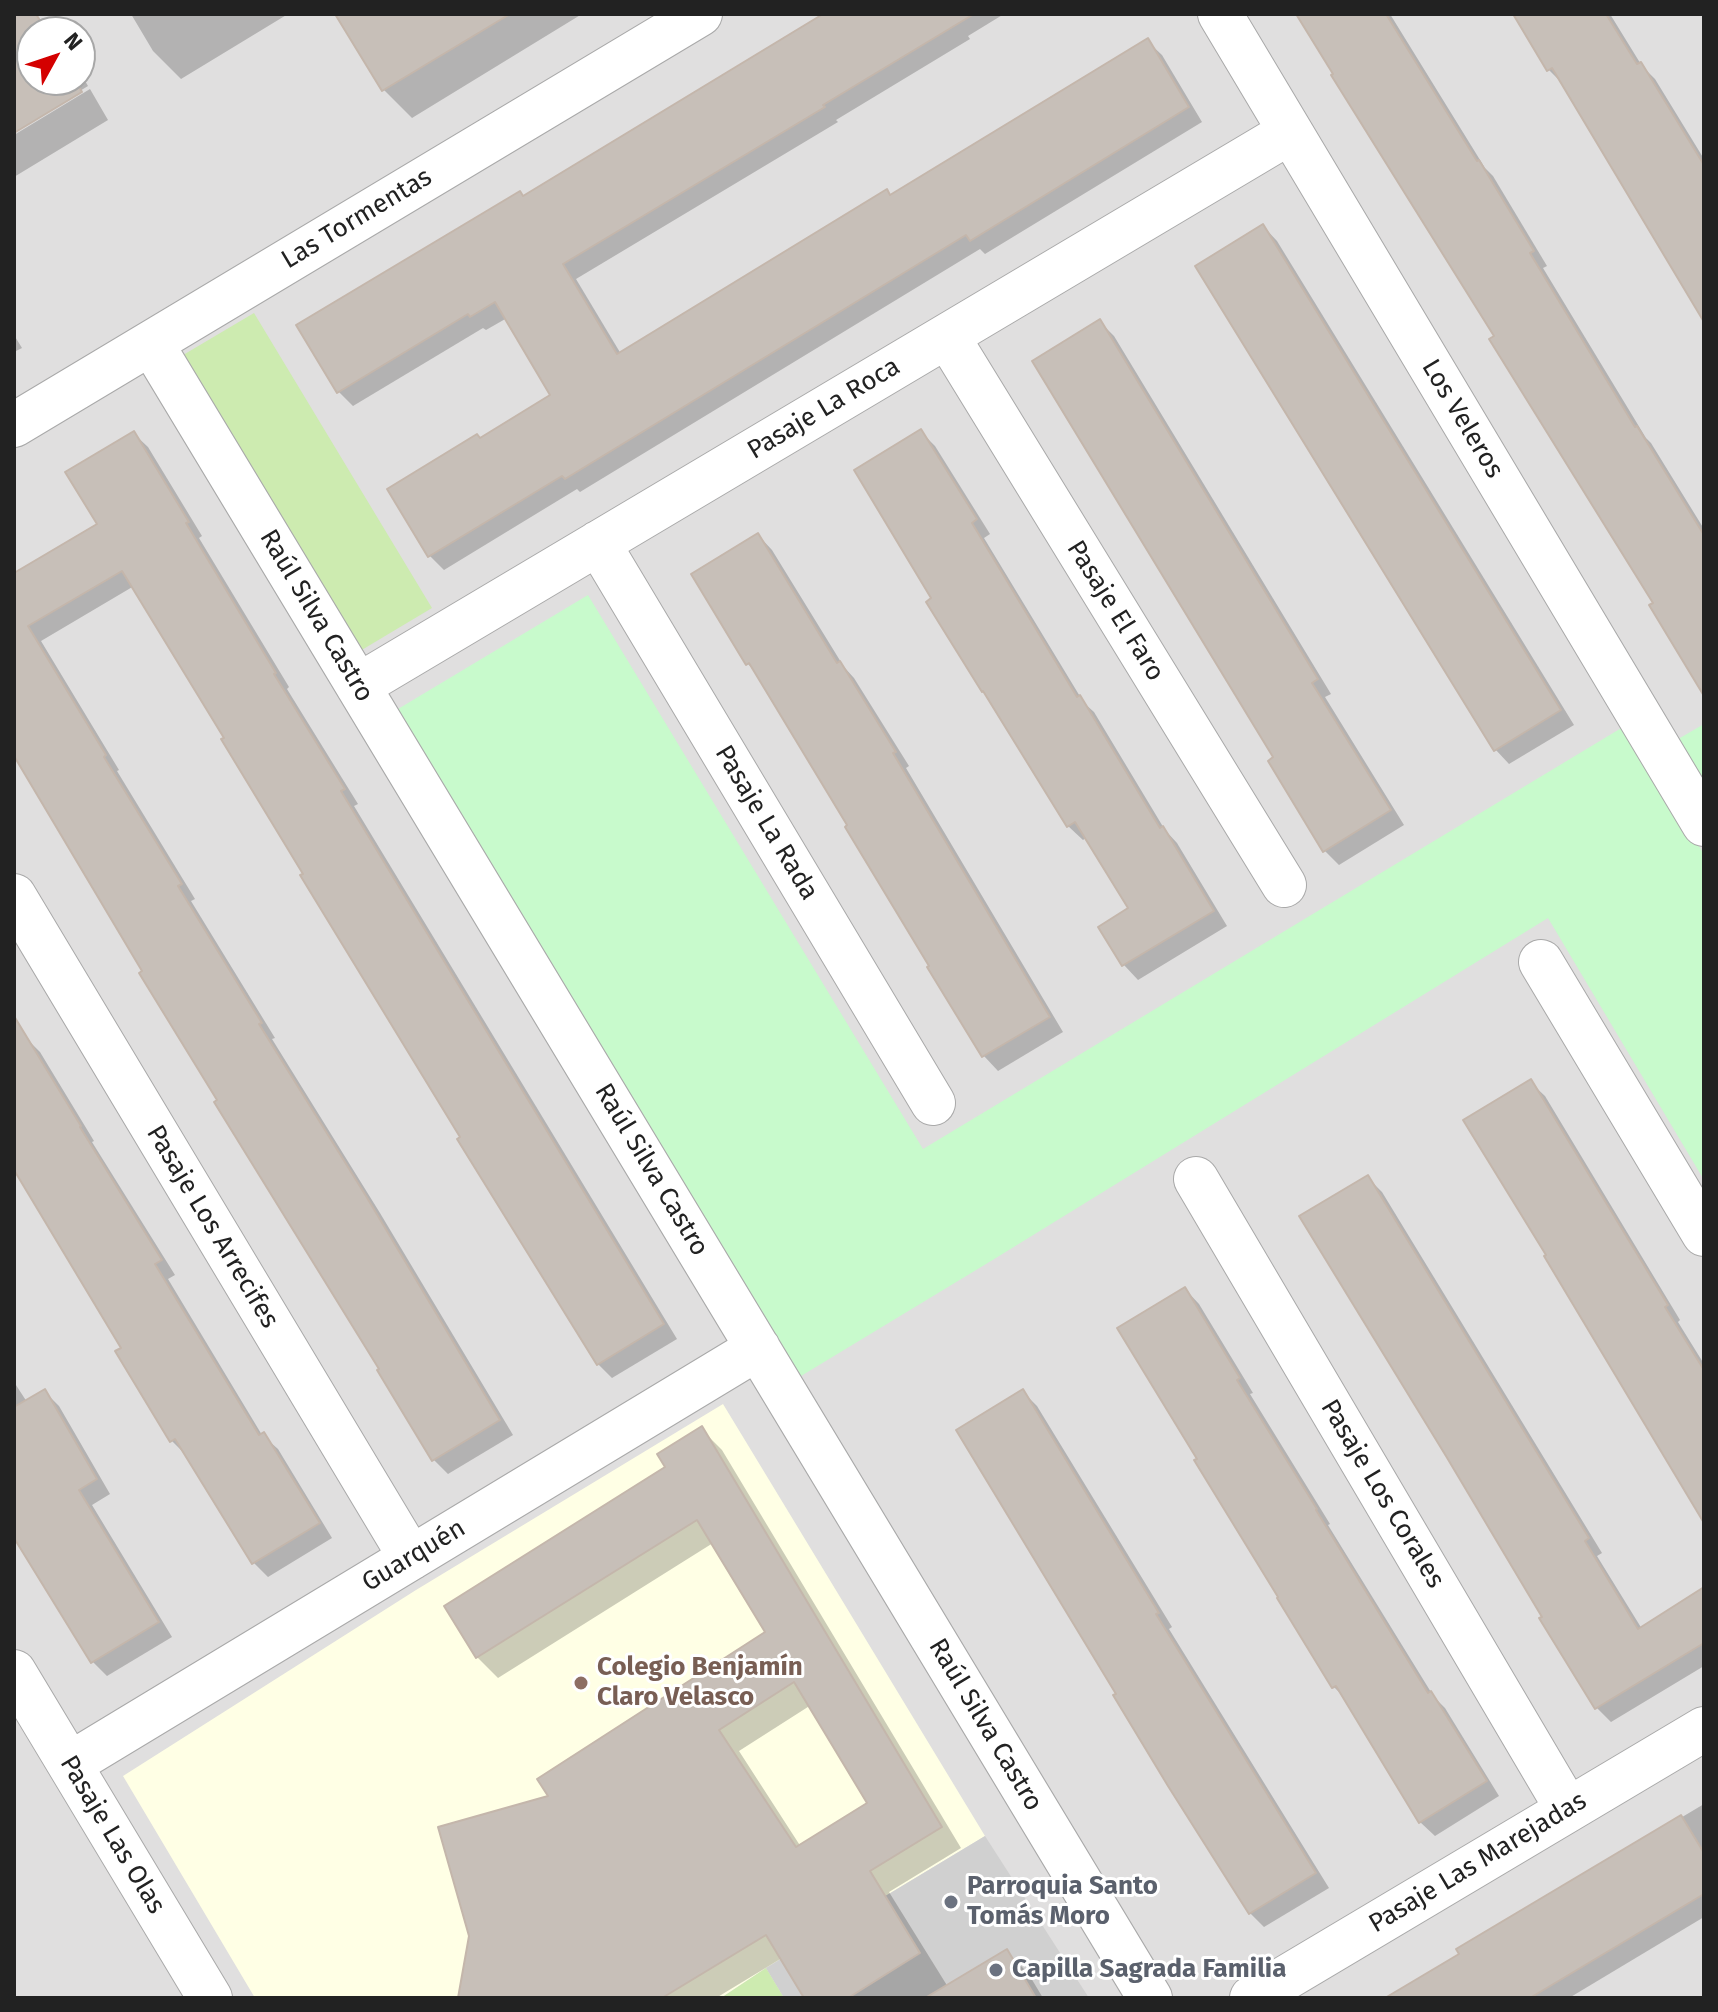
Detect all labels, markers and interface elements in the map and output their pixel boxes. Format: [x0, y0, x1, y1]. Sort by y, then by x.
north arrow [16, 16, 96, 96]
text: N [58, 27, 88, 56]
street label: Las Tormentas [276, 162, 438, 276]
street label: Pasaje La Roca [742, 351, 906, 467]
street label: Los Veleros [1414, 354, 1510, 484]
street label: Raúl Silva Castro [252, 524, 380, 708]
street label: Pasaje El Faro [1059, 535, 1171, 687]
street label: Pasaje La Rada [708, 740, 824, 906]
street label: Raúl Silva Castro [587, 1078, 715, 1262]
street label: Pasaje Los Arrecifes [139, 1120, 285, 1334]
street label: Pasaje Los Corales [1313, 1394, 1451, 1594]
street label: Guarquén [357, 1513, 471, 1599]
street label: Raúl Silva Castro [921, 1633, 1049, 1817]
place label: Colegio Benjamín Claro Velasco [597, 1652, 803, 1714]
marker: Colegio Benjamín Claro Velasco [572, 1674, 590, 1692]
street label: Pasaje Las Olas [53, 1750, 171, 1920]
street label: Pasaje Las Marejadas [1364, 1786, 1592, 1940]
place label: Parroquia Santo Tomás Moro [967, 1871, 1158, 1932]
marker: Parroquia Santo Tomás Moro [942, 1893, 960, 1911]
place label: Capilla Sagrada Familia [1012, 1954, 1286, 1986]
marker: Capilla Sagrada Familia [987, 1961, 1005, 1979]

